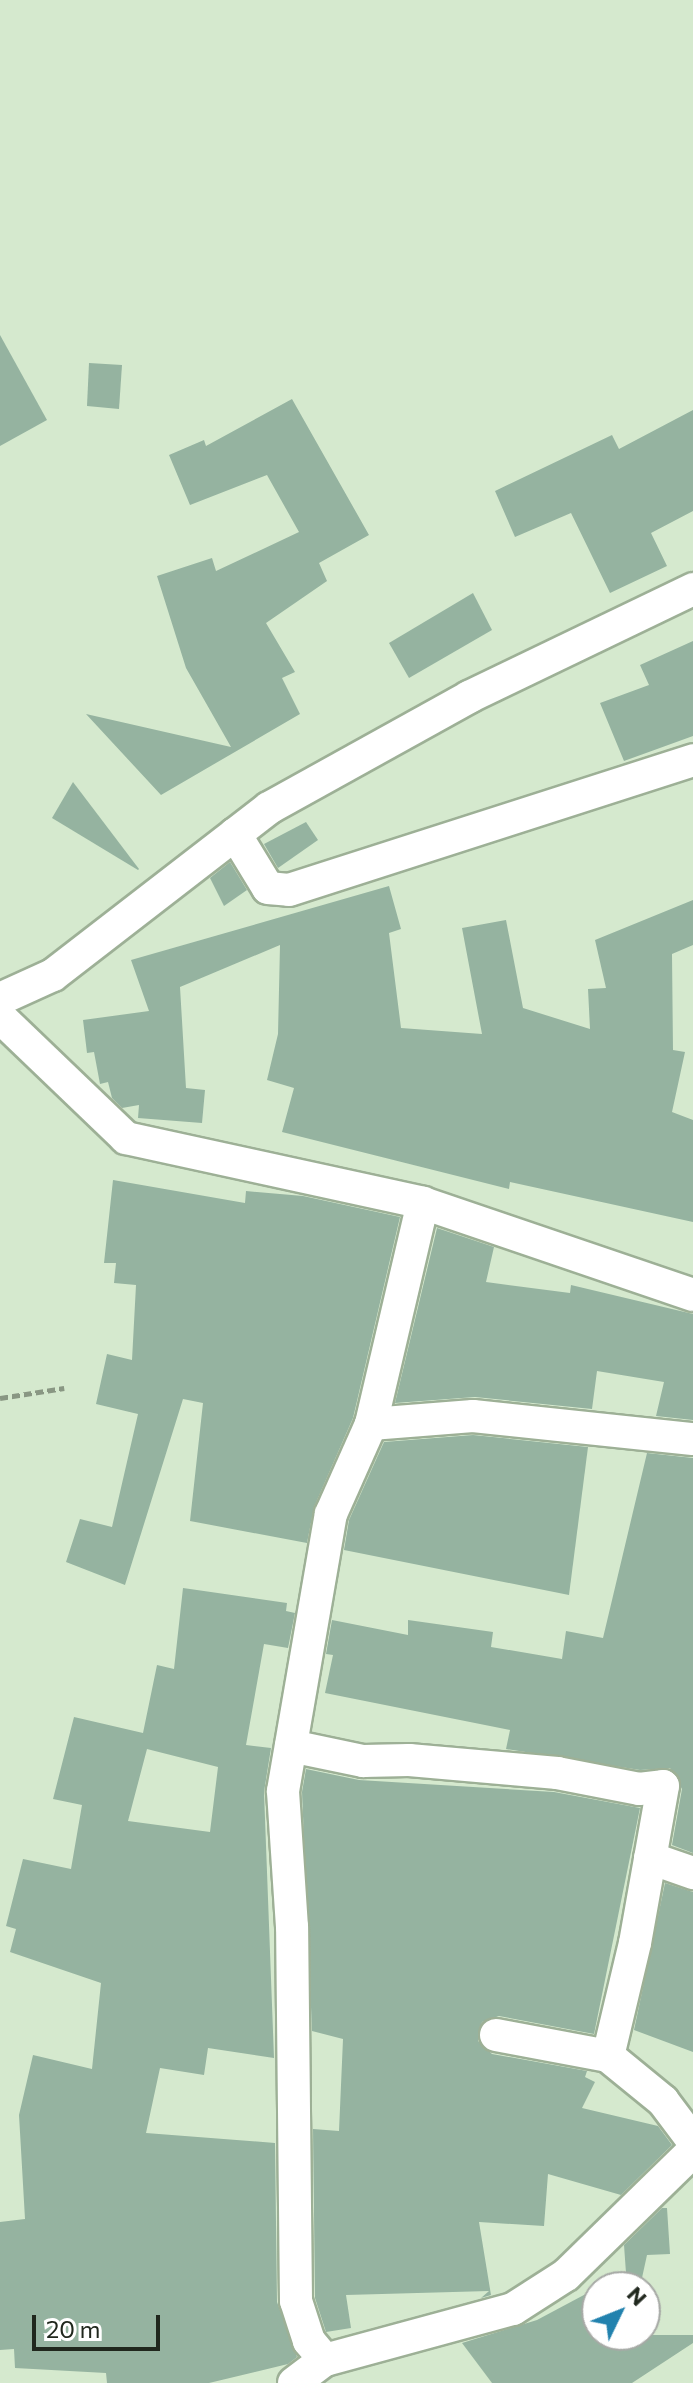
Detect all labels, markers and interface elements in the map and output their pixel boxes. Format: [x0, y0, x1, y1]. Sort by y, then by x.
north arrow [581, 2271, 661, 2351]
text: N [622, 2280, 653, 2311]
scale bar [36, 2299, 164, 2349]
text: 20 m [46, 2314, 100, 2343]

